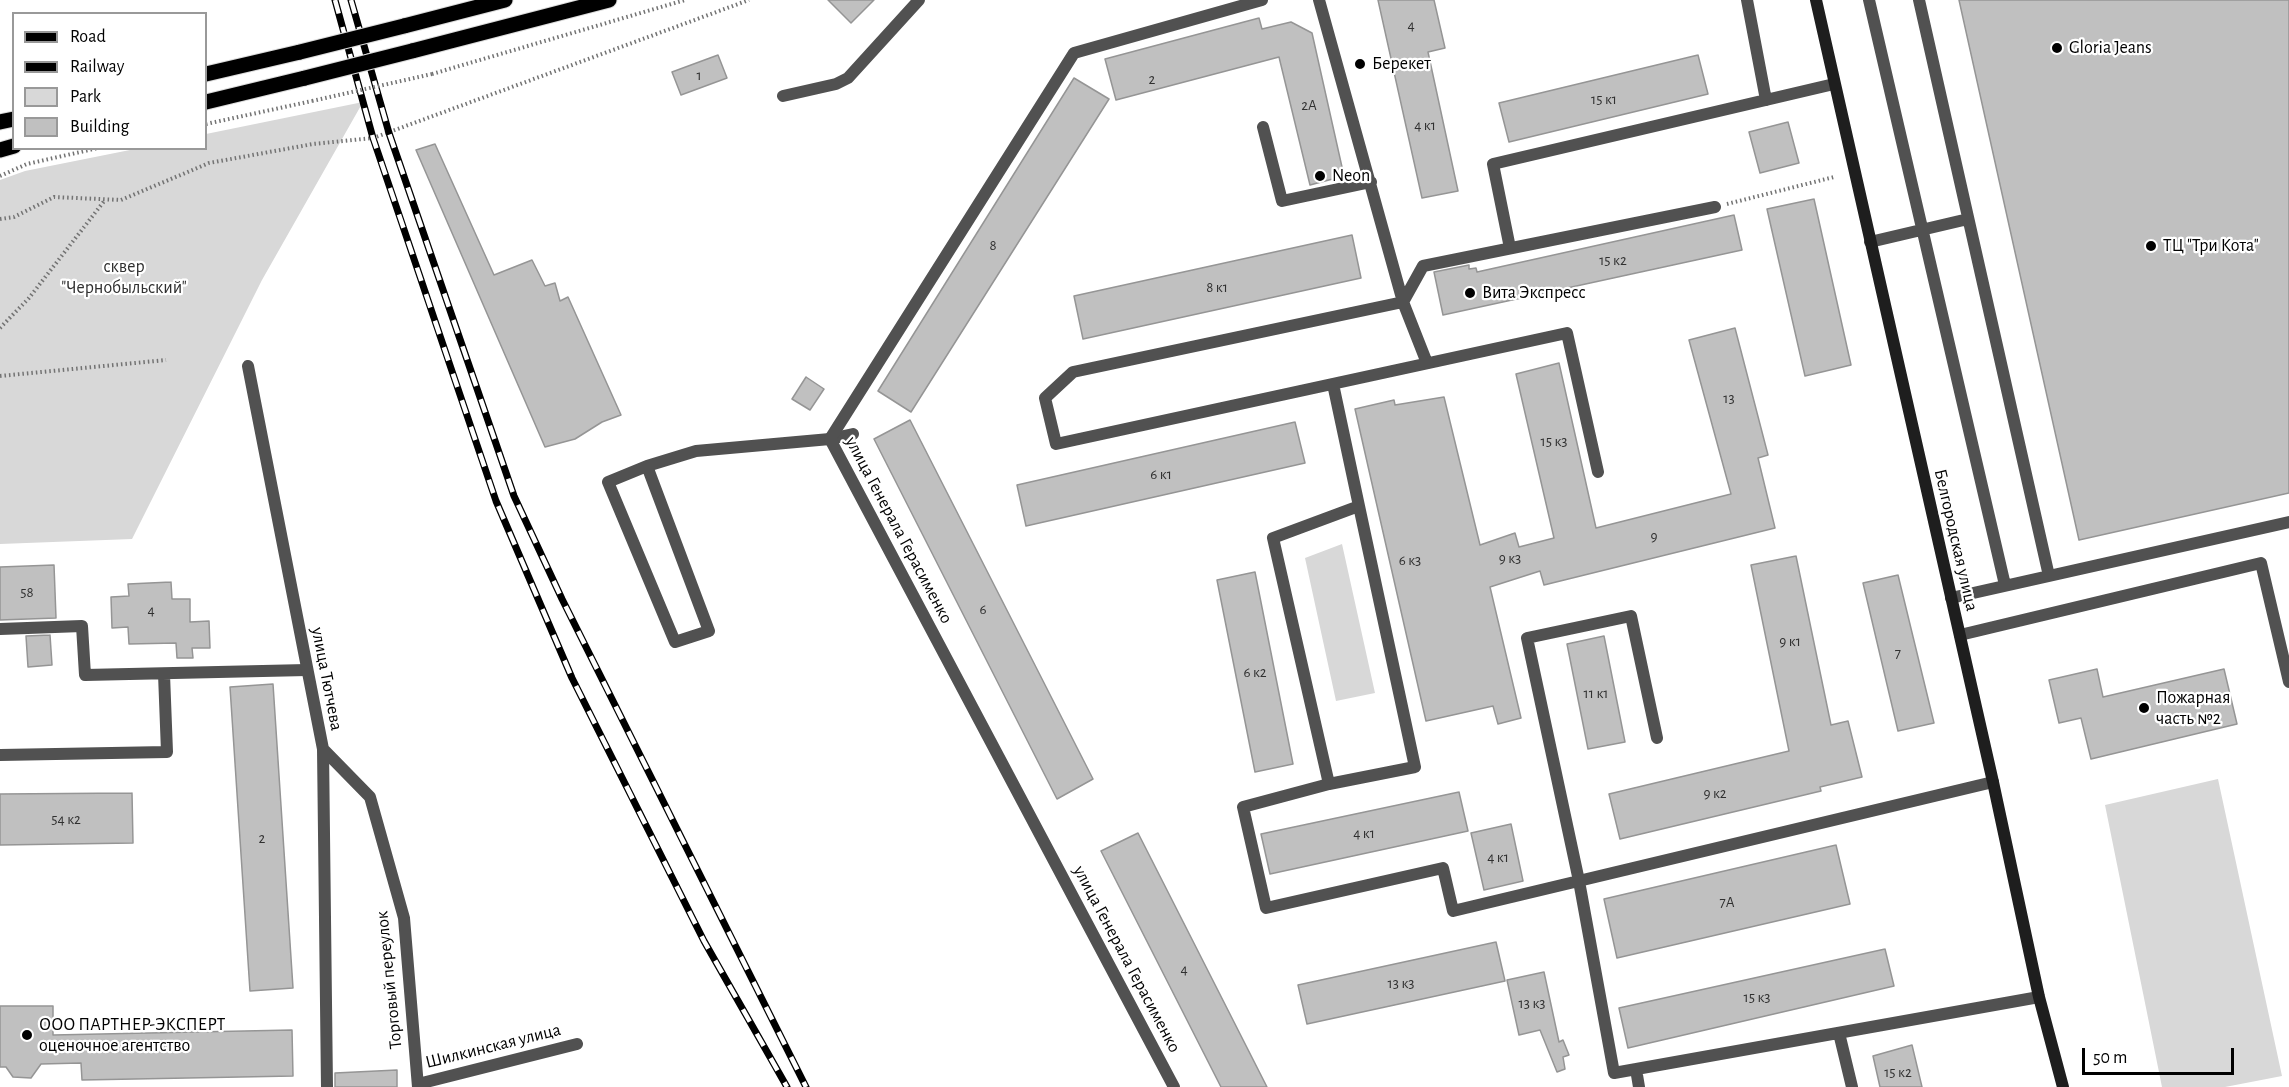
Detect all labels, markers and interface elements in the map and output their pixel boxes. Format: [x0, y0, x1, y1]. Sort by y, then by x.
legend [12, 12, 207, 150]
house number: 4 [1407, 16, 1415, 34]
text: Road [70, 28, 106, 46]
place label: Gloria Jeans [2069, 37, 2152, 59]
marker: Gloria Jeans [2050, 41, 2064, 55]
place label: Берекет [1372, 53, 1431, 75]
marker: Берекет [1353, 57, 1367, 71]
text: Railway [70, 58, 124, 76]
house number: 1 [696, 66, 702, 84]
house number: 2 [1149, 70, 1155, 88]
text: Park [70, 88, 101, 106]
house number: 15 к1 [1591, 90, 1617, 108]
house number: 2А [1301, 96, 1317, 114]
house number: 4 к1 [1414, 116, 1436, 134]
text: Building [70, 118, 129, 136]
place label: Neon [1332, 165, 1370, 187]
marker: Neon [1313, 169, 1327, 183]
place label: ТЦ "Три Кота" [2163, 235, 2259, 257]
house number: 8 [989, 236, 997, 254]
marker: ТЦ "Три Кота" [2144, 239, 2158, 253]
house number: 15 к2 [1599, 251, 1627, 269]
park label: сквер "Чернобыльский" [61, 256, 187, 298]
house number: 8 к1 [1206, 278, 1228, 296]
place label: Вита Экспресс [1482, 282, 1586, 304]
marker: Вита Экспресс [1463, 286, 1477, 300]
house number: 13 [1723, 389, 1735, 407]
house number: 15 к3 [1541, 432, 1567, 450]
street label: улица Генерала Герасименко [841, 433, 957, 627]
house number: 6 к1 [1150, 465, 1172, 483]
street label: Белгородская улица [1929, 467, 1983, 613]
house number: 9 [1650, 527, 1658, 545]
house number: 9 к3 [1499, 549, 1521, 567]
house number: 6 к3 [1399, 551, 1421, 569]
house number: 58 [20, 583, 34, 601]
house number: 6 [979, 600, 987, 618]
house number: 4 [147, 601, 155, 619]
street label: улица Тютчева [306, 626, 348, 732]
house number: 9 к1 [1779, 632, 1801, 650]
house number: 7 [1895, 644, 1901, 662]
house number: 6 к2 [1243, 663, 1267, 681]
house number: 11 к1 [1584, 684, 1608, 702]
place label: Пожарная часть №2 [2156, 687, 2231, 730]
marker: Пожарная часть №2 [2137, 701, 2151, 715]
house number: 9 к2 [1703, 784, 1727, 802]
house number: 54 к2 [51, 810, 81, 828]
house number: 4 к1 [1353, 824, 1375, 842]
house number: 2 [259, 829, 265, 847]
house number: 4 к1 [1487, 848, 1509, 866]
street label: улица Генерала Герасименко [1069, 862, 1185, 1056]
house number: 7А [1719, 893, 1735, 911]
street label: Торговый переулок [371, 910, 407, 1050]
house number: 4 [1180, 960, 1188, 978]
house number: 13 к3 [1388, 974, 1414, 992]
house number: 15 к3 [1744, 988, 1770, 1006]
house number: 13 к3 [1519, 994, 1545, 1012]
place label: ООО ПАРТНЕР-ЭКСПЕРТ оценочное агентство [39, 1014, 225, 1056]
street label: Шилкинская улица [423, 1019, 563, 1073]
marker: ООО ПАРТНЕР-ЭКСПЕРТ оценочное агентство [20, 1028, 34, 1042]
scale bar [2085, 1036, 2236, 1074]
text: 50 m [2093, 1049, 2127, 1067]
house number: 15 к2 [1884, 1063, 1912, 1081]

